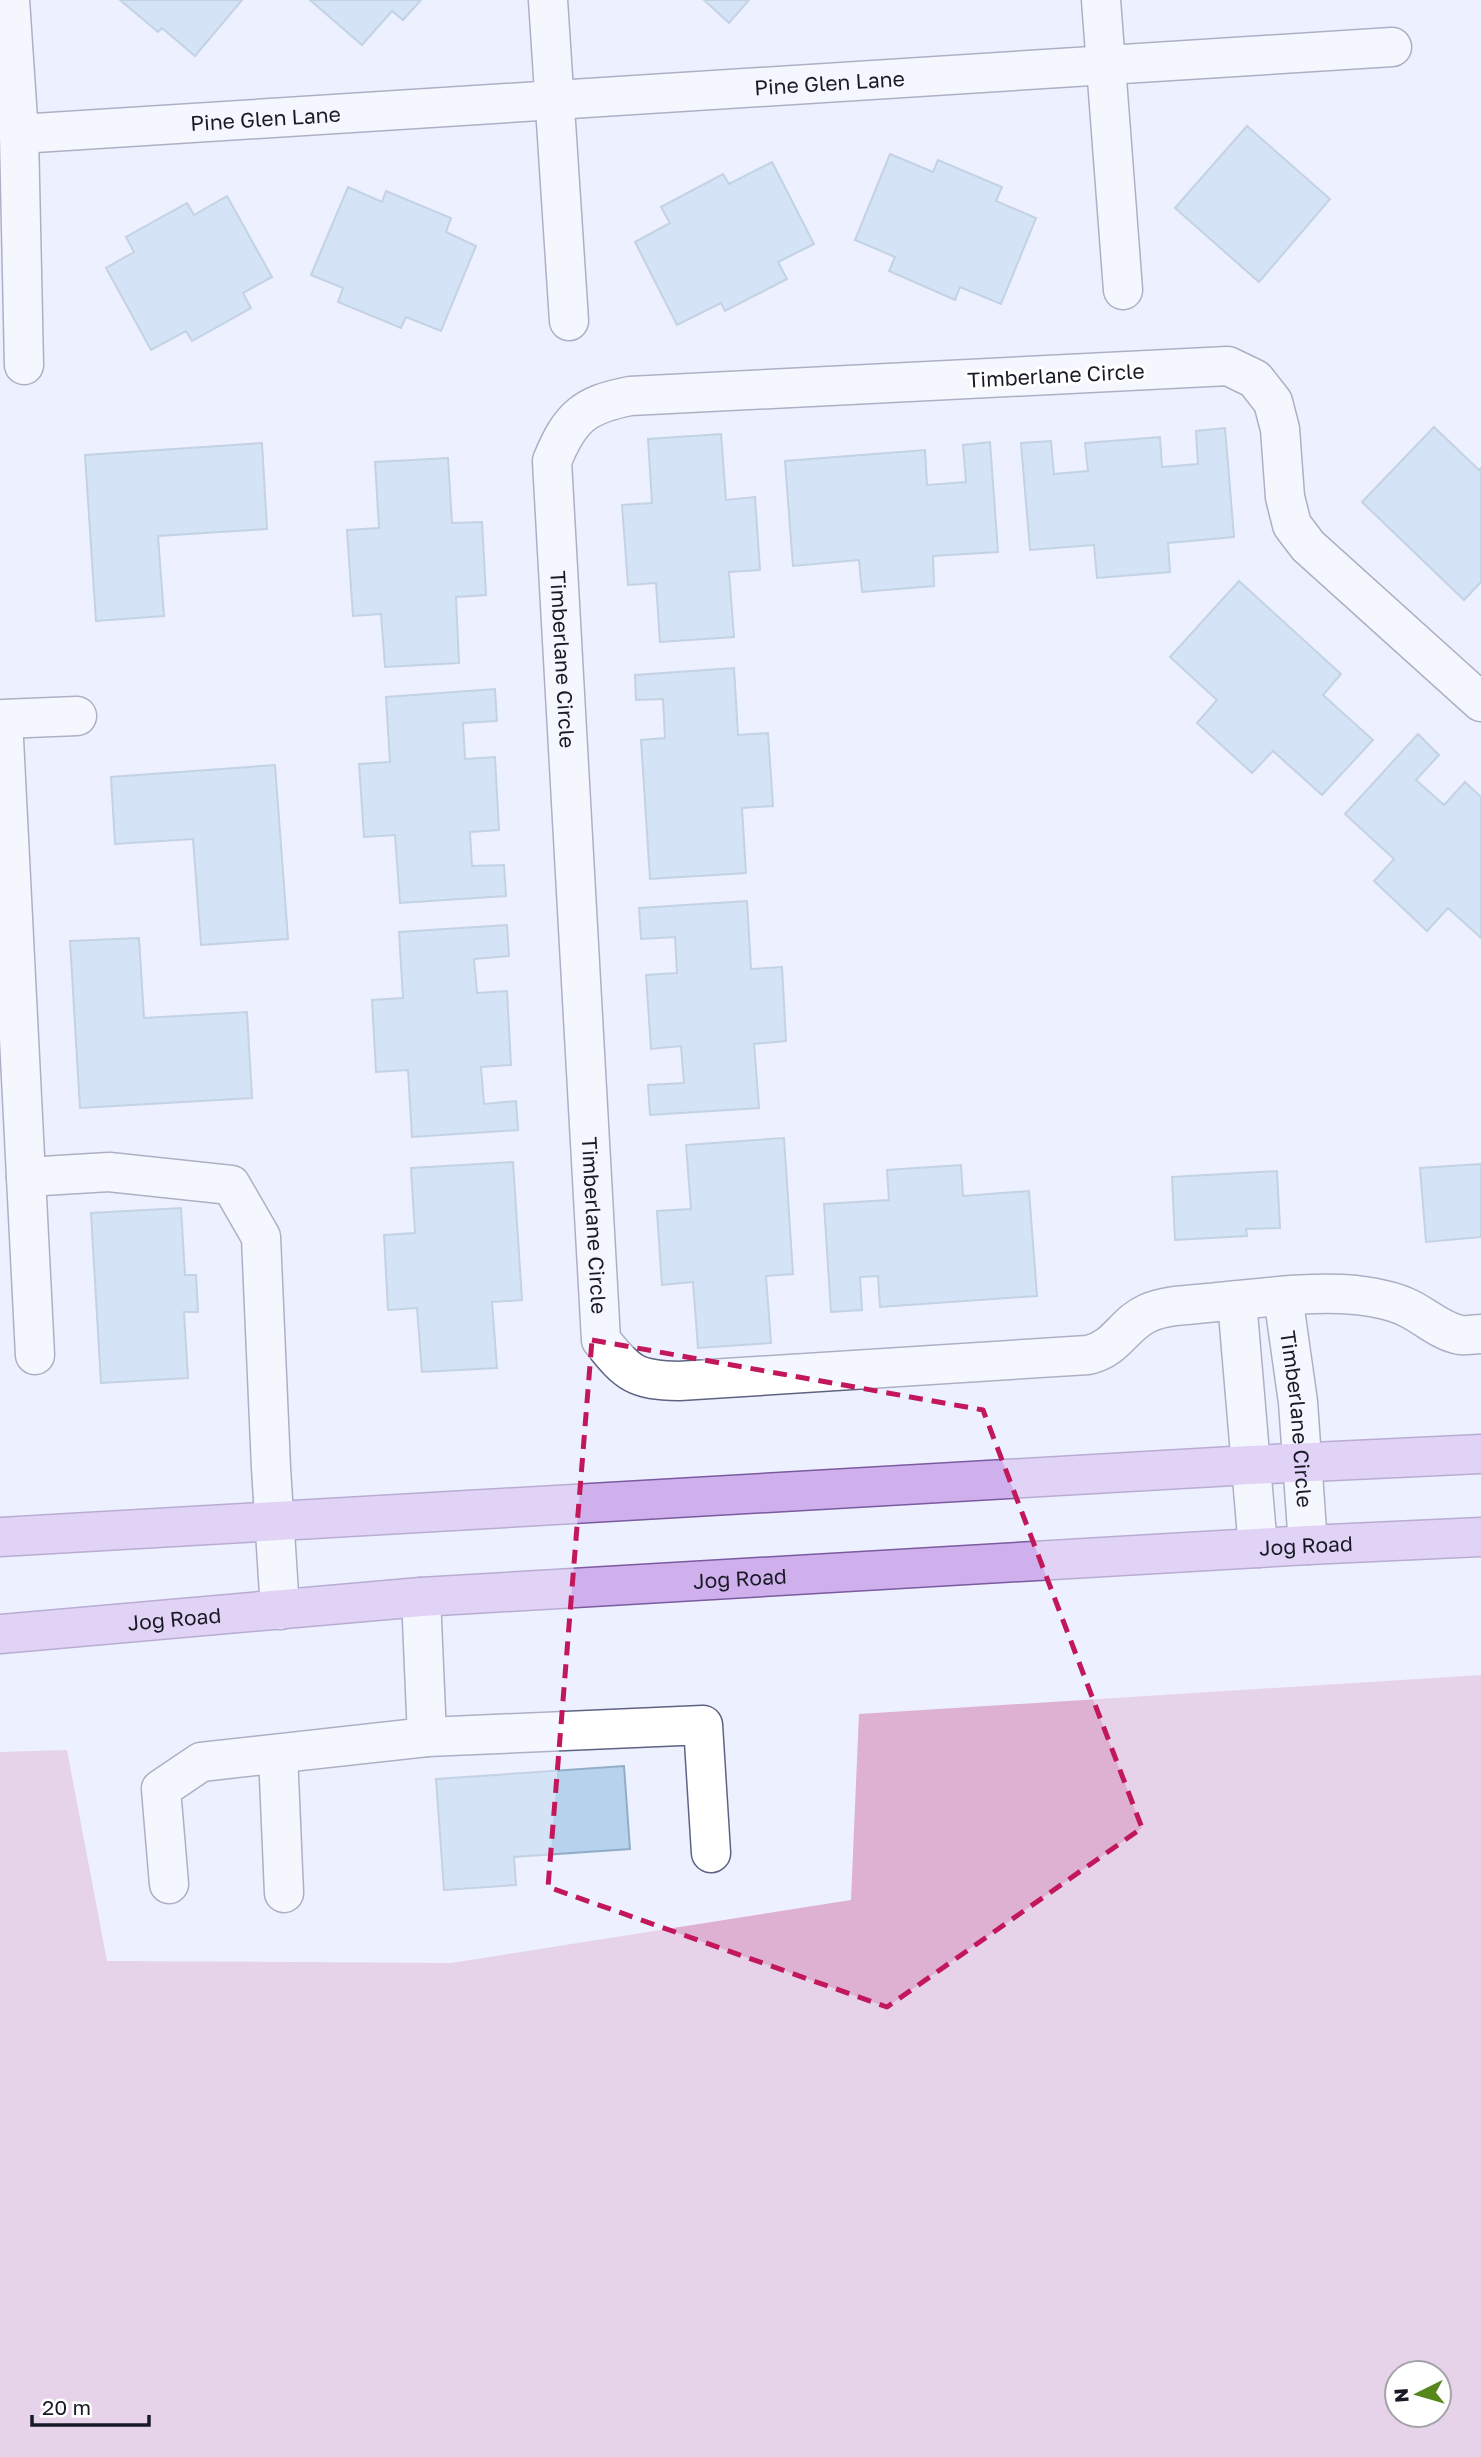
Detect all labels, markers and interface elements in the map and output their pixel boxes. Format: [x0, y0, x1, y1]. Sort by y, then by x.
street label: Pine Glen Lane [753, 65, 905, 100]
street label: Pine Glen Lane [190, 101, 341, 136]
street label: Timberlane Circle [967, 357, 1145, 393]
street label: Timberlane Circle [545, 570, 581, 749]
street label: Timberlane Circle [577, 1136, 613, 1315]
street label: Timberlane Circle [1275, 1329, 1318, 1508]
street label: Jog Road [1258, 1530, 1353, 1561]
street label: Jog Road [692, 1563, 787, 1594]
street label: Jog Road [126, 1602, 222, 1636]
north arrow [1383, 2359, 1453, 2429]
scale bar [32, 2384, 149, 2428]
text: N [1388, 2387, 1413, 2404]
text: 20 m [42, 2394, 91, 2420]

